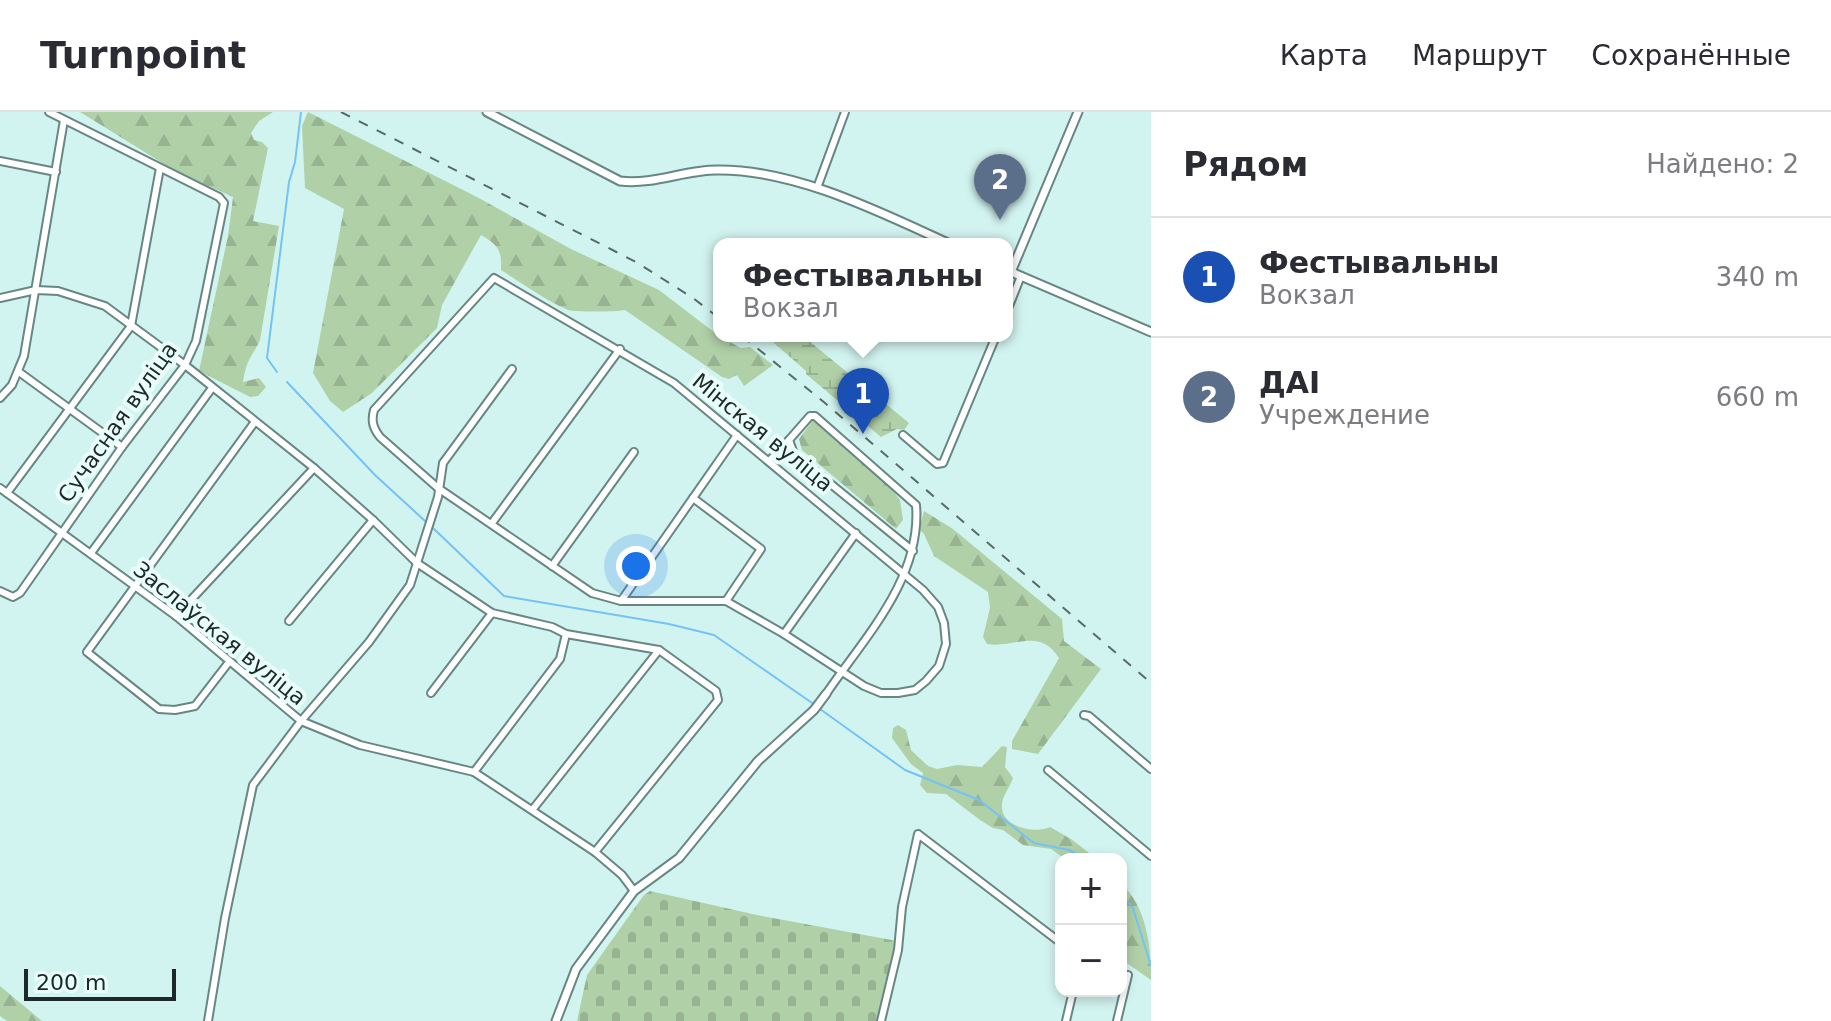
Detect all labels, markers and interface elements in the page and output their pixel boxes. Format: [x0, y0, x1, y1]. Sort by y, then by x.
text: Turnpoint [40, 33, 246, 77]
text: Карта [1280, 39, 1368, 72]
text: Маршрут [1412, 39, 1547, 72]
text: Сохранённые [1591, 39, 1791, 72]
text: Рядом [1183, 144, 1308, 184]
text: Найдено: 2 [1646, 149, 1799, 179]
pin: 2 [974, 154, 1026, 220]
popup [713, 238, 1013, 342]
text: Фестывальны [1259, 245, 1499, 280]
text: Фестывальны [743, 258, 983, 293]
text: 1 [1200, 262, 1218, 292]
text: 340 m [1716, 262, 1799, 292]
text: Вокзал [1259, 280, 1355, 310]
text: Вокзал [743, 293, 839, 323]
street label: Сучасная вуліца [53, 337, 182, 507]
text: ДАІ [1259, 365, 1320, 400]
street label: Мінская вуліца [688, 368, 838, 497]
pin: 1 [837, 368, 889, 434]
text: 2 [1200, 382, 1218, 412]
text: 660 m [1716, 382, 1799, 412]
text: Учреждение [1259, 400, 1430, 430]
your location [616, 546, 656, 586]
street label: Заслаўская вуліца [129, 556, 311, 710]
map controls [1055, 853, 1127, 997]
button: + [1055, 853, 1127, 925]
button: − [1055, 925, 1127, 997]
scale bar [24, 965, 176, 1001]
text: 200 m [36, 970, 106, 995]

